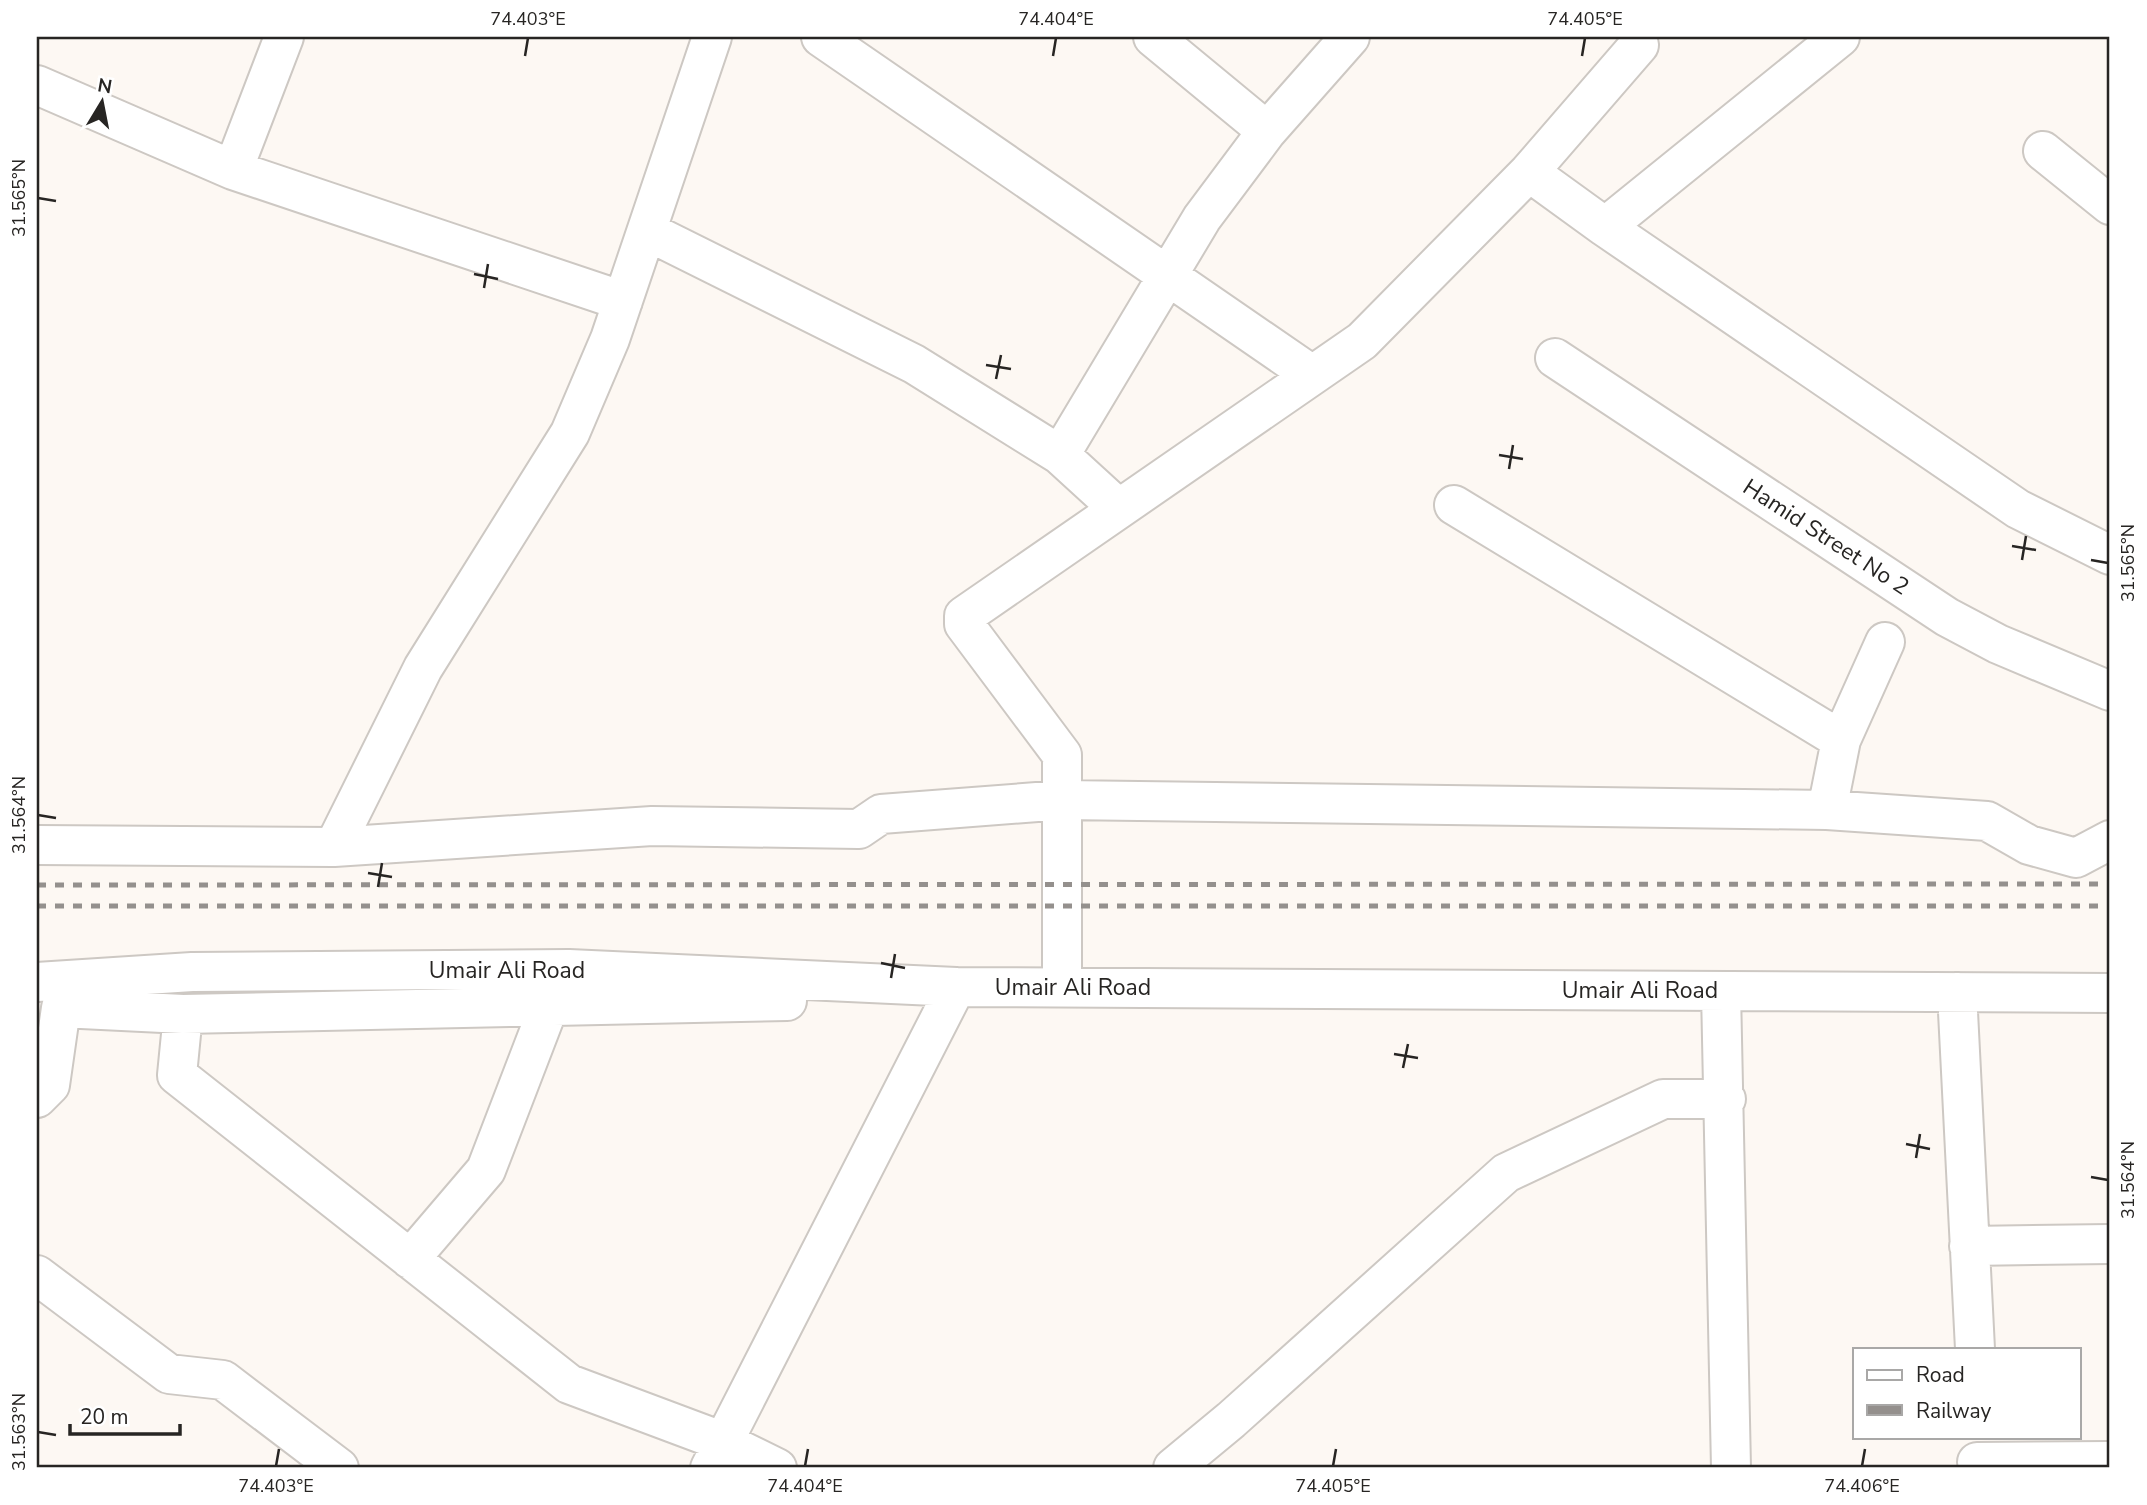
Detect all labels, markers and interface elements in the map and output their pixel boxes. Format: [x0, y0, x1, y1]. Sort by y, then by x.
text: 74.403°E [490, 7, 566, 31]
text: 74.404°E [1018, 7, 1094, 31]
text: 74.405°E [1547, 7, 1623, 31]
north arrow [66, 66, 136, 136]
text: N [96, 72, 114, 100]
text: 31.565°N [7, 159, 31, 237]
street label: Hamid Street No 2 [1737, 472, 1915, 602]
text: 31.565°N [2116, 524, 2140, 602]
text: 31.564°N [7, 776, 31, 854]
street label: Umair Ali Road [429, 955, 585, 986]
street label: Umair Ali Road [995, 972, 1151, 1003]
street label: Umair Ali Road [1562, 975, 1718, 1006]
text: 31.564°N [2116, 1141, 2140, 1219]
legend [1853, 1348, 2080, 1438]
text: Road [1916, 1361, 1965, 1389]
text: 31.563°N [7, 1393, 31, 1471]
scale bar [70, 1393, 180, 1437]
text: Railway [1916, 1397, 1991, 1425]
text: 20 m [80, 1403, 129, 1431]
text: 74.403°E [238, 1474, 314, 1498]
text: 74.404°E [767, 1474, 843, 1498]
text: 74.405°E [1295, 1474, 1371, 1498]
text: 74.406°E [1824, 1474, 1900, 1498]

